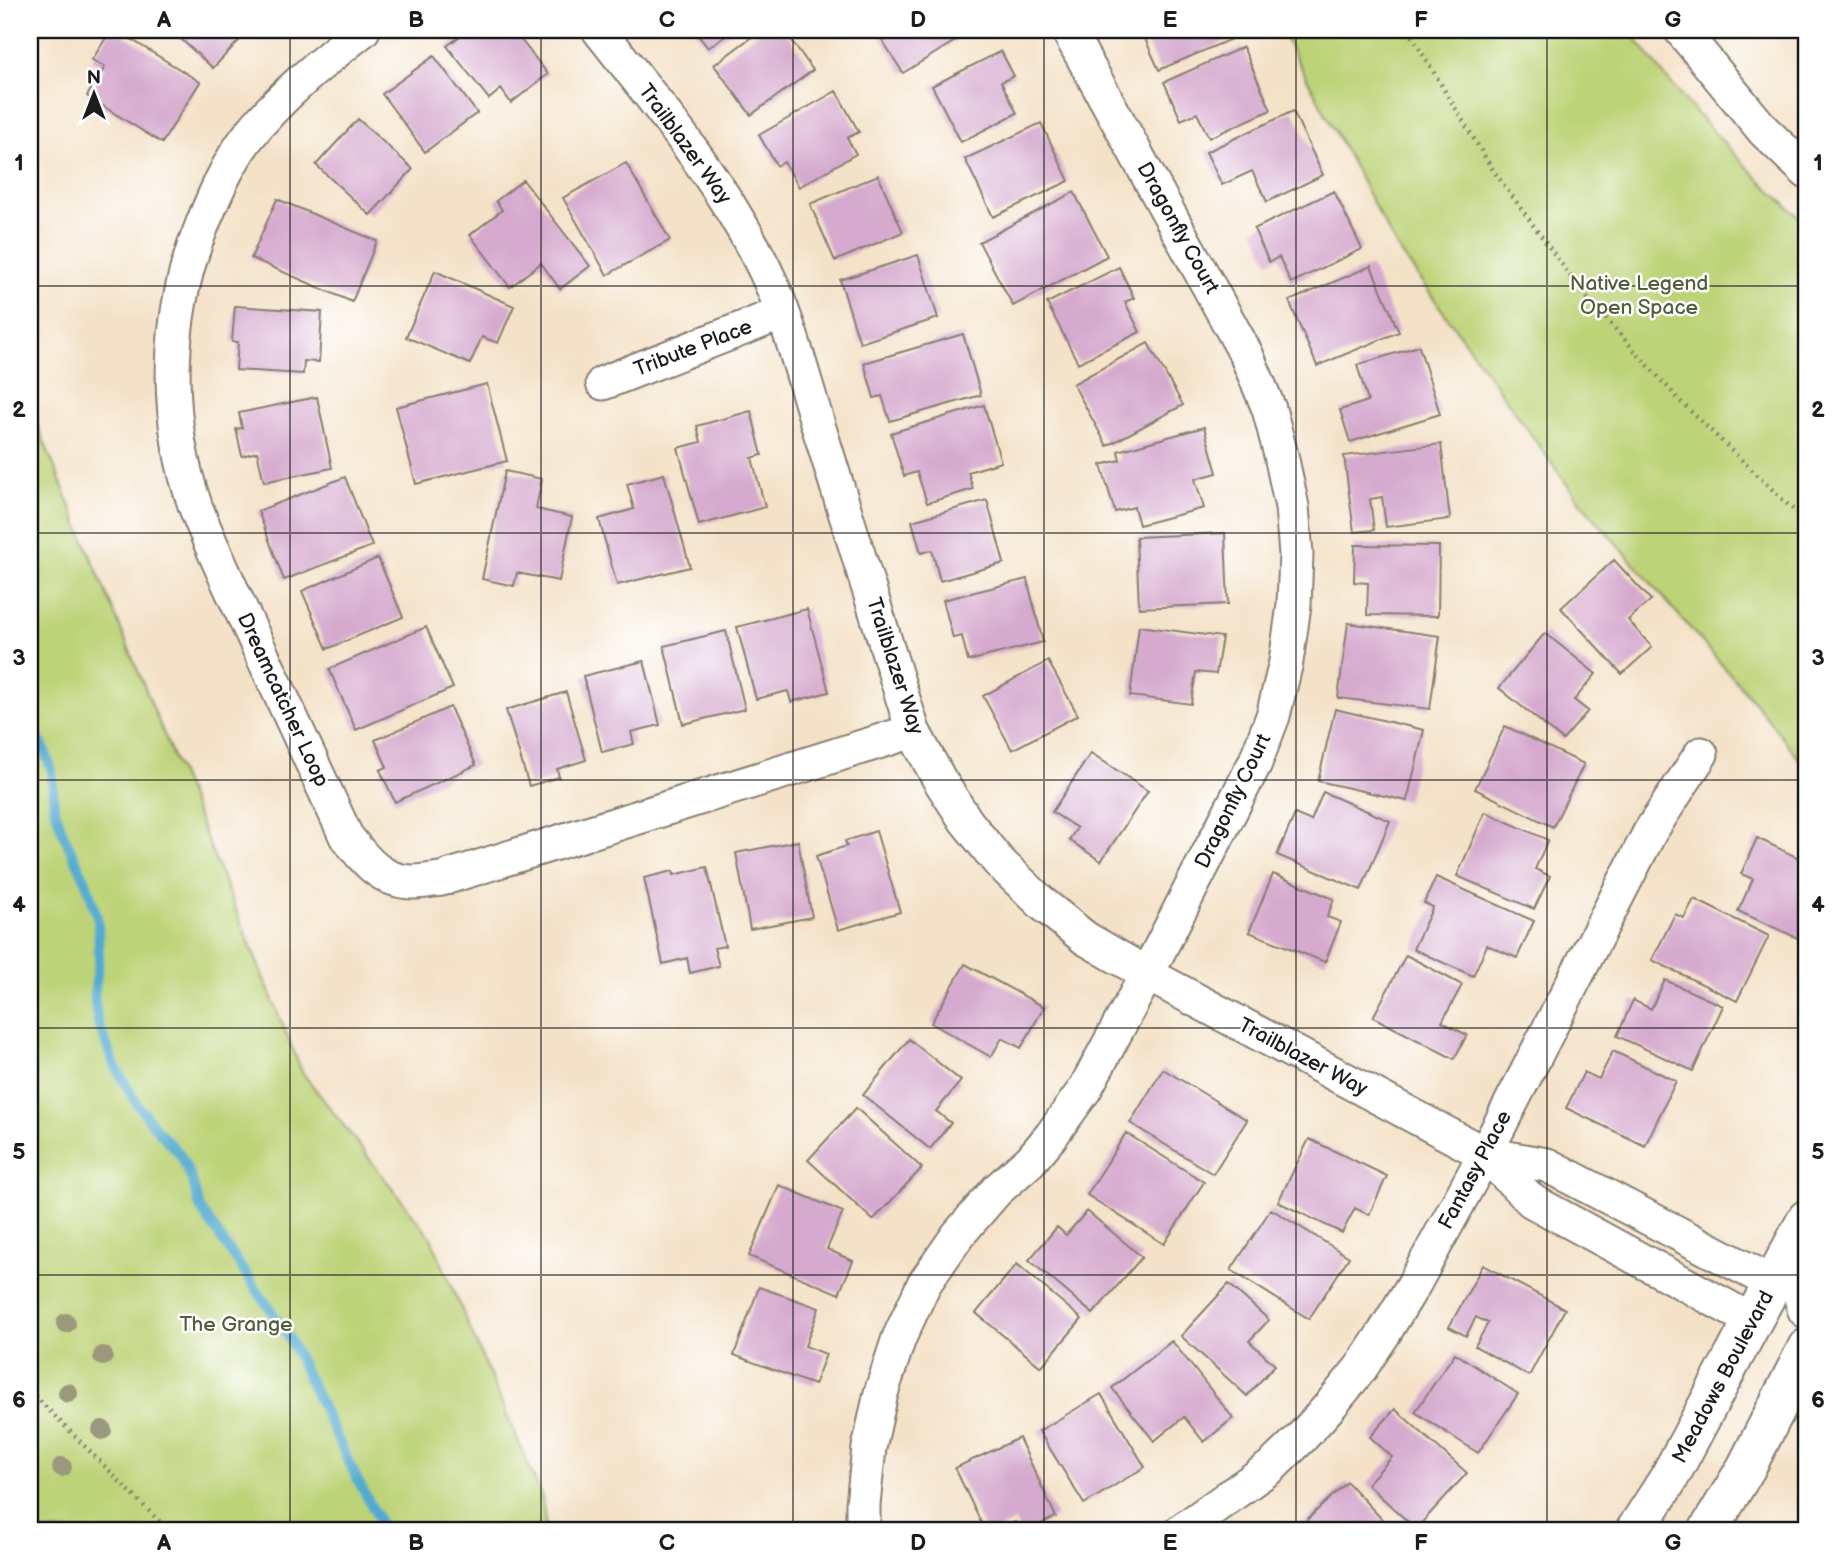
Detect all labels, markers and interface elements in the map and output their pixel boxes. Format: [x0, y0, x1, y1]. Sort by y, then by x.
text: A [156, 6, 172, 34]
text: B [408, 6, 424, 34]
text: C [659, 6, 675, 34]
text: D [910, 6, 926, 34]
text: E [1163, 6, 1178, 34]
text: F [1414, 6, 1428, 34]
text: G [1665, 6, 1682, 34]
north arrow [60, 60, 130, 130]
text: N [87, 67, 101, 90]
street label: Trailblazer Way [633, 79, 737, 209]
text: 1 [14, 149, 24, 177]
text: 1 [1813, 149, 1823, 177]
street label: Dragonfly Court [1132, 158, 1225, 299]
park label: Native Legend Open Space [1570, 271, 1708, 320]
street label: Tribute Place [630, 314, 756, 382]
text: 2 [12, 396, 26, 424]
text: 2 [1811, 396, 1825, 424]
street label: Trailblazer Way [861, 594, 929, 738]
street label: Dreamcatcher Loop [232, 609, 334, 791]
text: 3 [12, 644, 26, 672]
text: 3 [1811, 644, 1825, 672]
street label: Dragonfly Court [1190, 729, 1277, 872]
text: 4 [12, 891, 26, 919]
text: 4 [1811, 891, 1825, 919]
street label: Trailblazer Way [1234, 1013, 1372, 1102]
street label: Fantasy Place [1433, 1106, 1517, 1234]
text: 5 [12, 1138, 26, 1166]
text: 5 [1811, 1138, 1825, 1166]
street label: Meadows Boulevard [1667, 1286, 1779, 1468]
park label: The Grange [179, 1312, 293, 1337]
text: 6 [12, 1386, 26, 1414]
text: 6 [1811, 1386, 1825, 1414]
text: A [156, 1529, 172, 1557]
text: B [408, 1529, 424, 1557]
text: C [659, 1529, 675, 1557]
text: D [910, 1529, 926, 1557]
text: E [1163, 1529, 1178, 1557]
text: F [1414, 1529, 1428, 1557]
text: G [1665, 1529, 1682, 1557]

